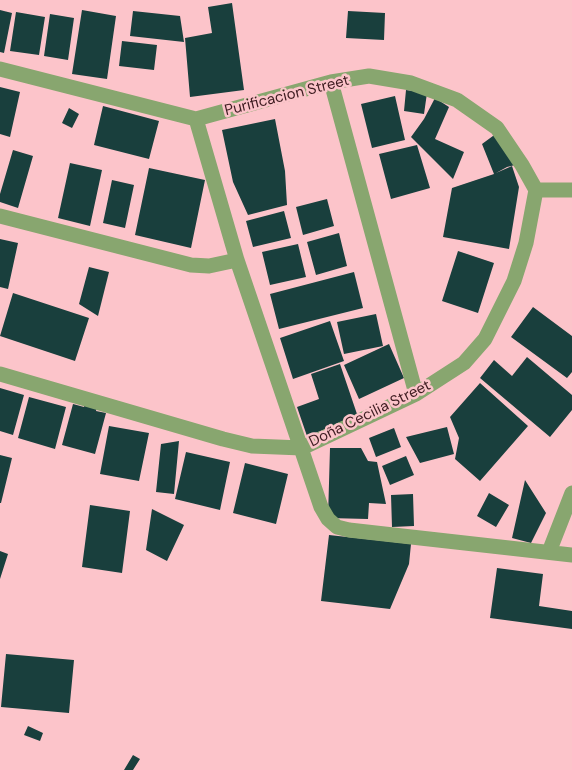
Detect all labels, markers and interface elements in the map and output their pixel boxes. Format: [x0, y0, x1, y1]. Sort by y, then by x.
street label: Purificacion Street [223, 72, 351, 120]
street label: Doña Cecilia Street [306, 377, 434, 451]

